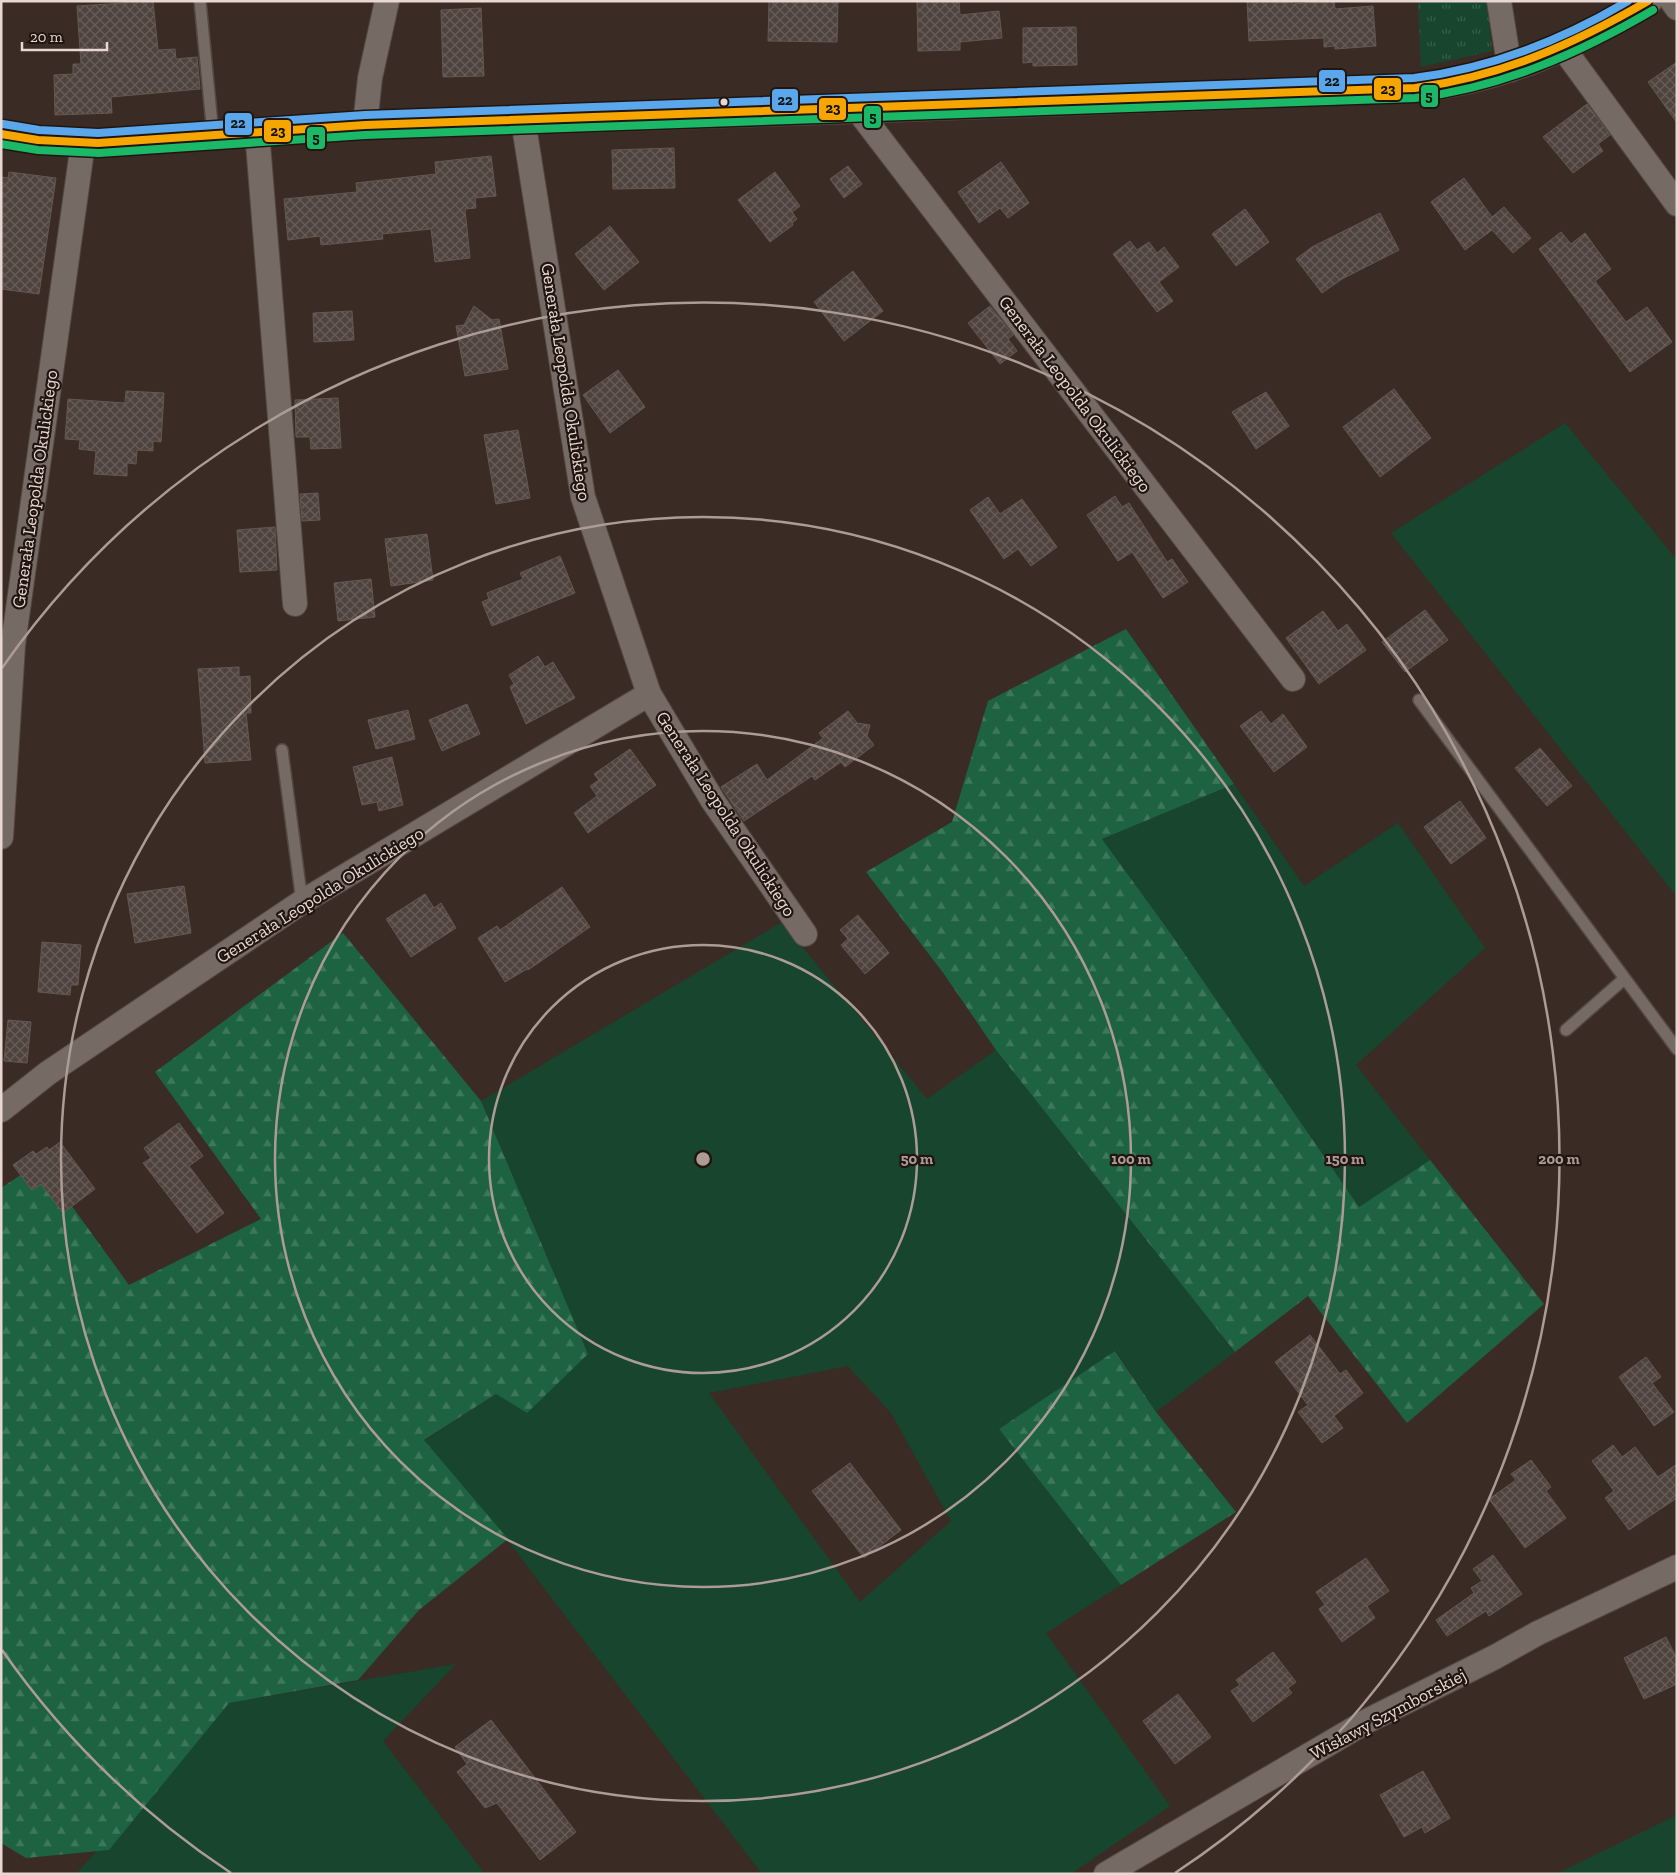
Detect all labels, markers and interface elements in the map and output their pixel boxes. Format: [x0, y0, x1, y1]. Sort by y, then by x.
scale bar [22, 20, 108, 52]
text: 20 m [30, 28, 63, 46]
line badge: 22 [1318, 69, 1346, 93]
text: 22 [1324, 73, 1340, 90]
line badge: 23 [1373, 77, 1402, 101]
text: 23 [1381, 81, 1396, 98]
line badge: 5 [1420, 84, 1439, 108]
line badge: 22 [771, 88, 799, 112]
text: 5 [1425, 88, 1433, 105]
text: 22 [777, 92, 793, 109]
unlabelled marker [719, 97, 729, 107]
line badge: 23 [818, 97, 847, 121]
text: 23 [826, 100, 841, 117]
line badge: 5 [863, 105, 882, 129]
text: 5 [869, 109, 877, 126]
line badge: 22 [224, 112, 253, 136]
text: 22 [230, 115, 246, 132]
line badge: 23 [263, 119, 292, 143]
text: 23 [271, 123, 286, 140]
line badge: 5 [306, 126, 326, 150]
text: 5 [312, 130, 320, 147]
street label: Generała Leopolda Okulickiego [536, 262, 596, 502]
street label: Generała Leopolda Okulickiego [994, 291, 1156, 497]
street label: Generała Leopolda Okulickiego [7, 369, 63, 609]
street label: Generała Leopolda Okulickiego [651, 707, 801, 921]
street label: Generała Leopolda Okulickiego [212, 822, 428, 968]
centre of rings [694, 1150, 712, 1168]
text: 50 m [901, 1150, 933, 1168]
text: 100 m [1111, 1150, 1151, 1168]
text: 150 m [1326, 1150, 1364, 1168]
text: 200 m [1538, 1150, 1580, 1168]
street label: Wisławy Szymborskiej [1306, 1664, 1470, 1764]

